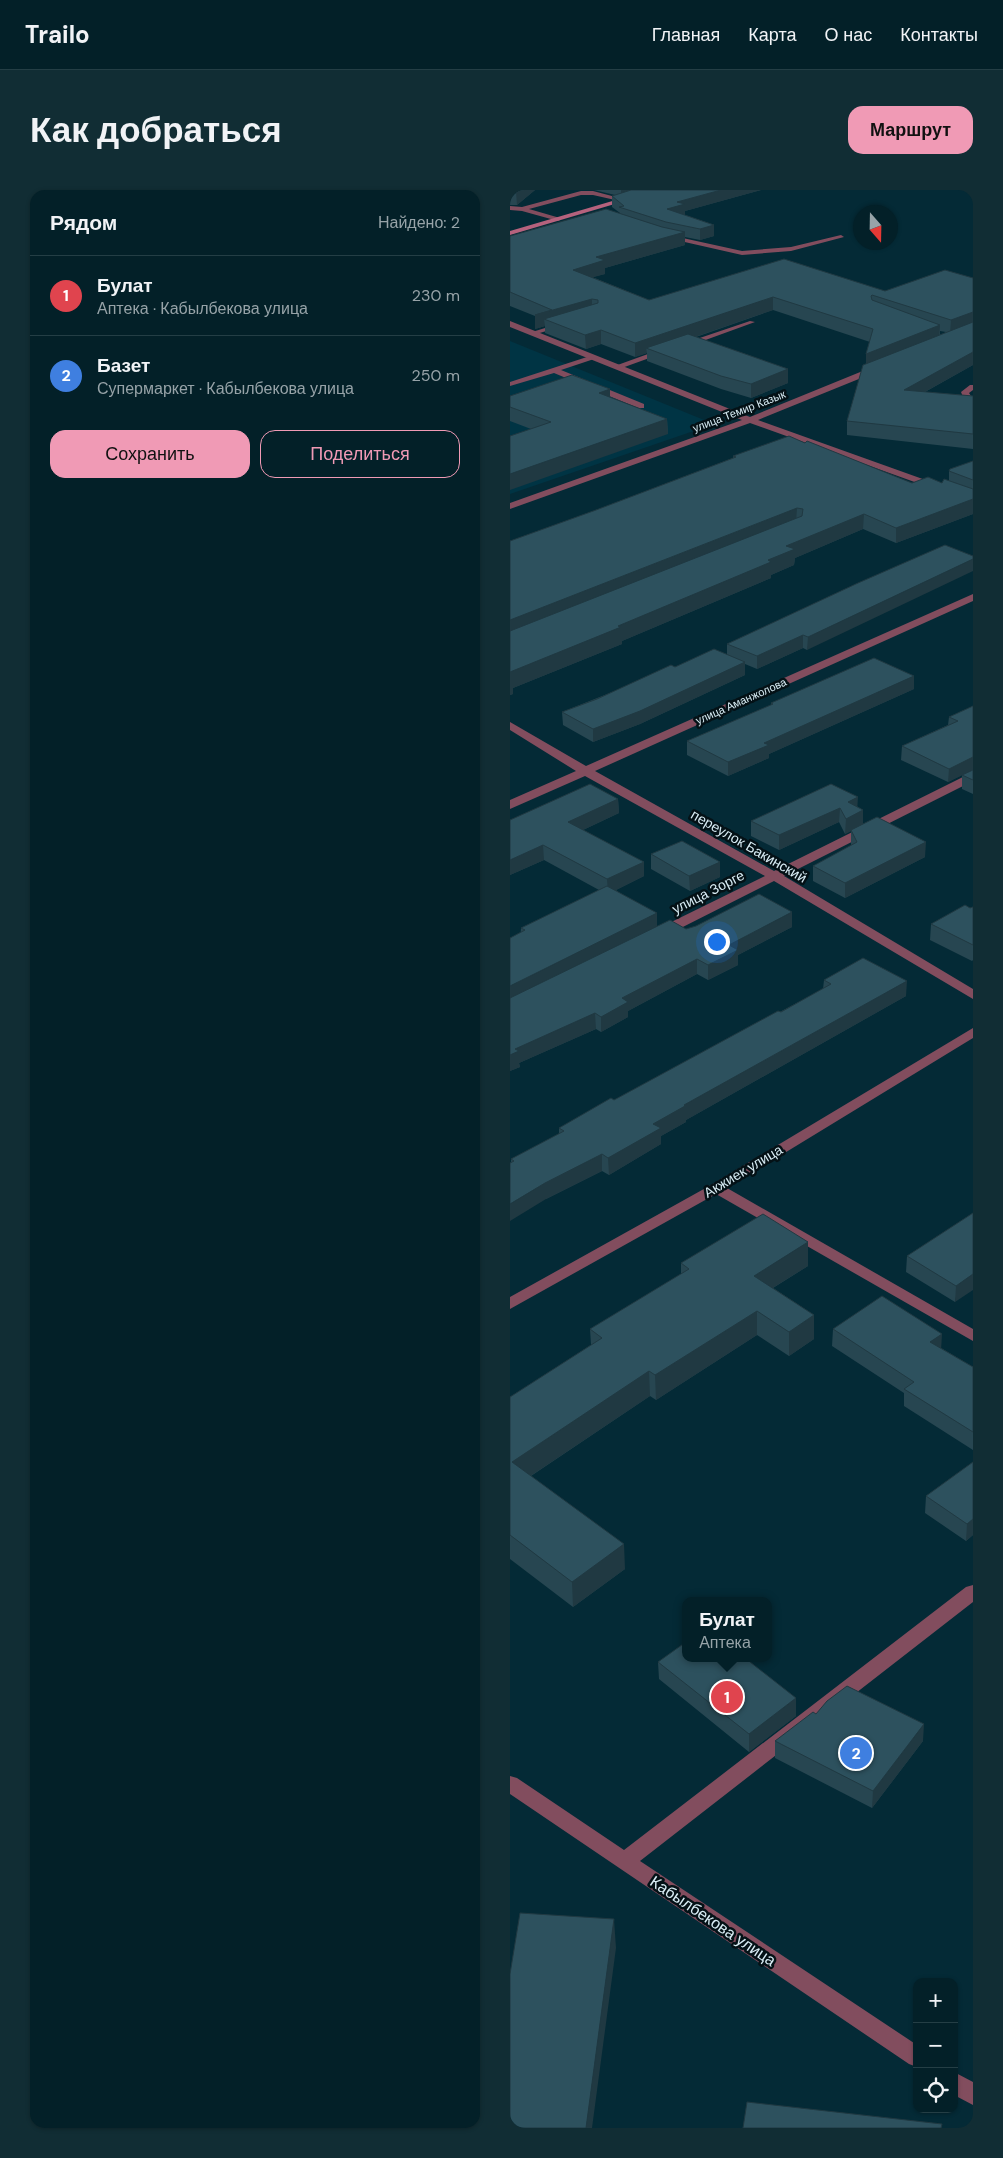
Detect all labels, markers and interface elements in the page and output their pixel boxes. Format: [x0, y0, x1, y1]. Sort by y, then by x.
text: Trailo [25, 19, 90, 50]
text: Главная [652, 23, 720, 47]
text: Карта [748, 23, 797, 47]
text: О нас [825, 23, 872, 47]
text: Контакты [900, 23, 978, 47]
button: Маршрут [848, 106, 973, 154]
text: Как добраться [30, 107, 282, 153]
north arrow [853, 205, 898, 250]
text: Рядом [50, 209, 117, 237]
text: Найдено: 2 [378, 212, 460, 233]
text: Булат [97, 273, 153, 298]
text: 1 [63, 285, 69, 306]
text: 230 m [412, 285, 460, 306]
text: Аптека · Кабылбекова улица [97, 298, 308, 319]
text: Базет [97, 353, 150, 378]
text: 2 [61, 365, 71, 386]
text: 250 m [412, 365, 460, 386]
text: Супермаркет · Кабылбекова улица [97, 378, 354, 399]
street label: улица Темир Казык [691, 387, 788, 435]
button: Сохранить [50, 430, 250, 478]
button: Поделиться [260, 430, 460, 478]
street label: улица Аманжолова [693, 674, 789, 727]
street label: переулок Бакинский [688, 805, 810, 887]
street label: улица Зорге [669, 866, 747, 918]
your location [704, 929, 730, 955]
street label: Акжиек улица [700, 1140, 786, 1202]
popup [682, 1597, 772, 1662]
text: Булат [699, 1607, 755, 1632]
text: Аптека [699, 1632, 751, 1653]
pin: 1 [711, 1678, 743, 1716]
pin: 2 [840, 1734, 872, 1772]
street label: Кабылбекова улица [646, 1871, 780, 1971]
map controls [913, 1978, 958, 2113]
button: + [913, 1978, 958, 2023]
button: − [913, 2023, 958, 2068]
button: locate [913, 2068, 958, 2113]

